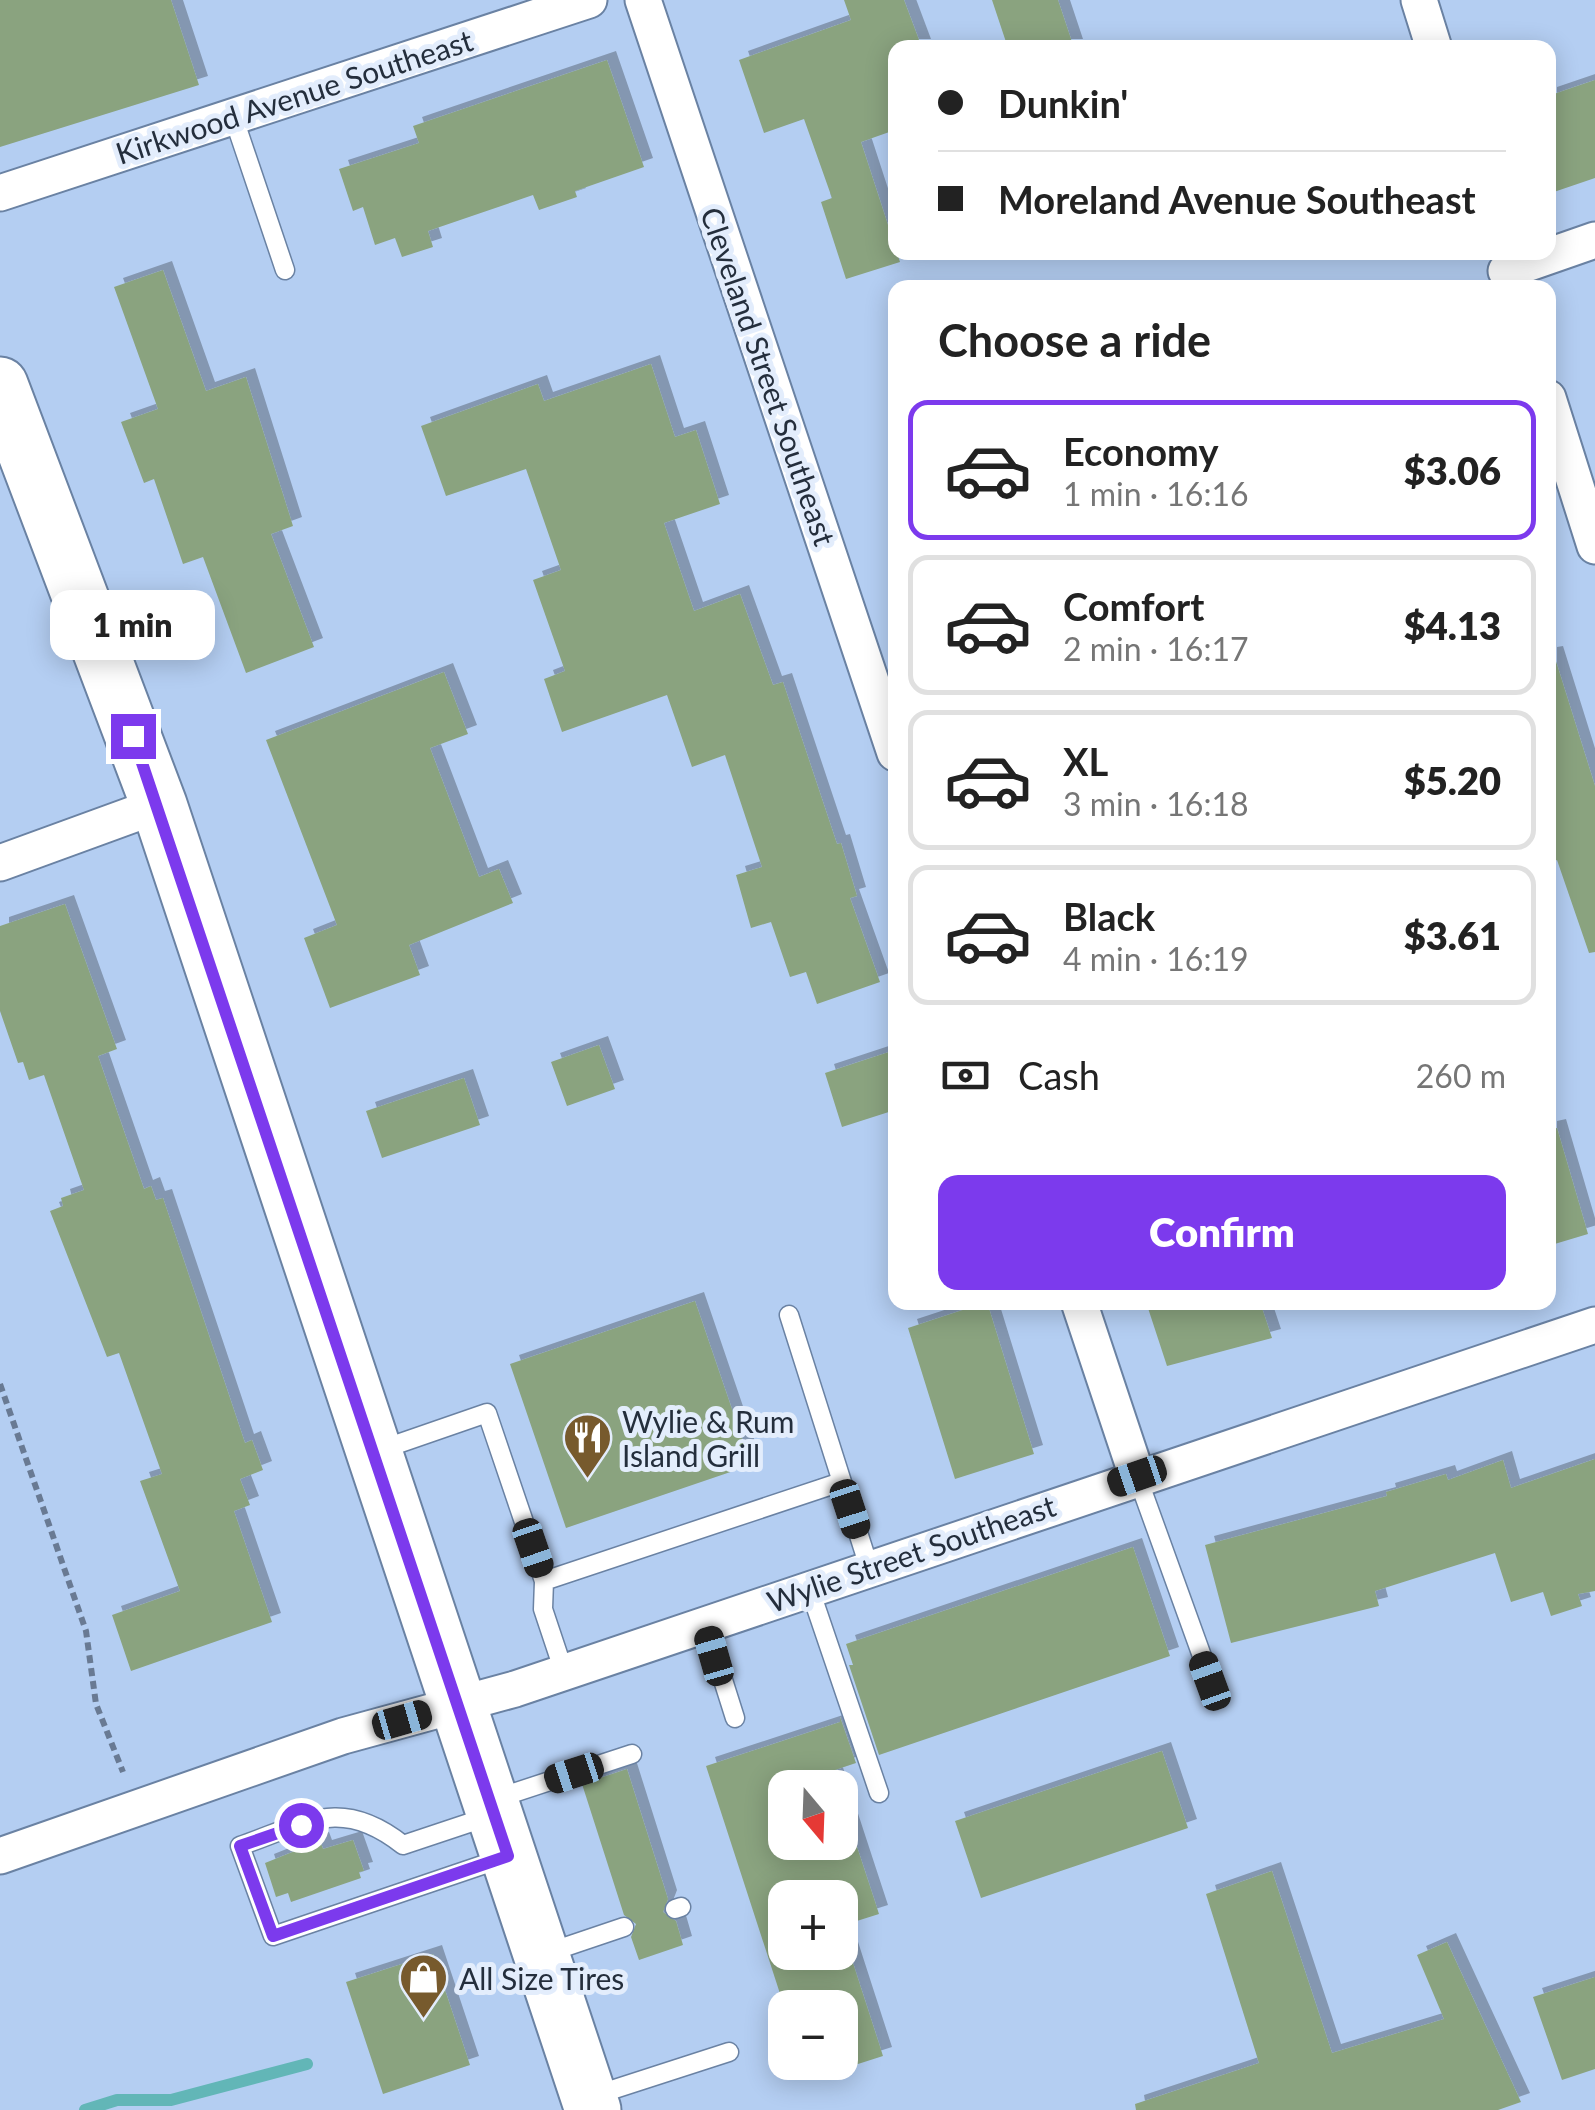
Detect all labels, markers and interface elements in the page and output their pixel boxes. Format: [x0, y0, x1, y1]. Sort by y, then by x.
street label: Kirkwood Avenue Southeast [111, 21, 477, 171]
text: Dunkin' [998, 80, 1128, 126]
text: Moreland Avenue Southeast [998, 176, 1476, 222]
street label: Cleveland Street Southeast [694, 202, 844, 550]
text: Choose a ride [938, 313, 1211, 367]
icon: car [943, 425, 1033, 515]
text: Economy [1063, 428, 1218, 474]
text: $3.06 [1404, 447, 1501, 493]
text: 1 min · 16:16 [1063, 474, 1249, 513]
icon: car [943, 580, 1033, 670]
text: Comfort [1063, 583, 1204, 629]
callout: 1 min [51, 591, 216, 661]
text: $4.13 [1404, 602, 1501, 648]
text: 1 min [93, 605, 172, 644]
text: 2 min · 16:17 [1063, 629, 1249, 668]
route end [111, 714, 156, 759]
icon: car [943, 735, 1033, 825]
text: XL [1063, 738, 1108, 784]
text: $5.20 [1404, 757, 1501, 803]
text: 3 min · 16:18 [1063, 784, 1249, 823]
icon: car [943, 890, 1033, 980]
text: Black [1063, 893, 1155, 939]
text: $3.61 [1404, 912, 1501, 958]
text: 4 min · 16:19 [1063, 939, 1249, 978]
icon: cash [938, 1048, 993, 1103]
text: Cash [1018, 1052, 1100, 1098]
text: 260 m [1416, 1056, 1506, 1095]
button: Confirm [938, 1175, 1506, 1290]
place label: Wylie & Rum Island Grill [622, 1403, 795, 1473]
restaurant icon: Wylie & Rum Island Grill [561, 1412, 613, 1480]
car [1104, 1452, 1170, 1500]
car [826, 1476, 874, 1542]
street label: Wylie Street Southeast [762, 1487, 1060, 1619]
car [509, 1515, 557, 1581]
car [691, 1623, 737, 1689]
car [1186, 1648, 1234, 1714]
car [369, 1697, 435, 1743]
car [541, 1749, 607, 1797]
north arrow [768, 1770, 858, 1860]
map controls [768, 1770, 858, 2080]
route start [279, 1803, 324, 1848]
button: + [768, 1880, 858, 1970]
shop icon: All Size Tires [398, 1952, 450, 2020]
place label: All Size Tires [459, 1960, 624, 1996]
button: − [768, 1990, 858, 2080]

